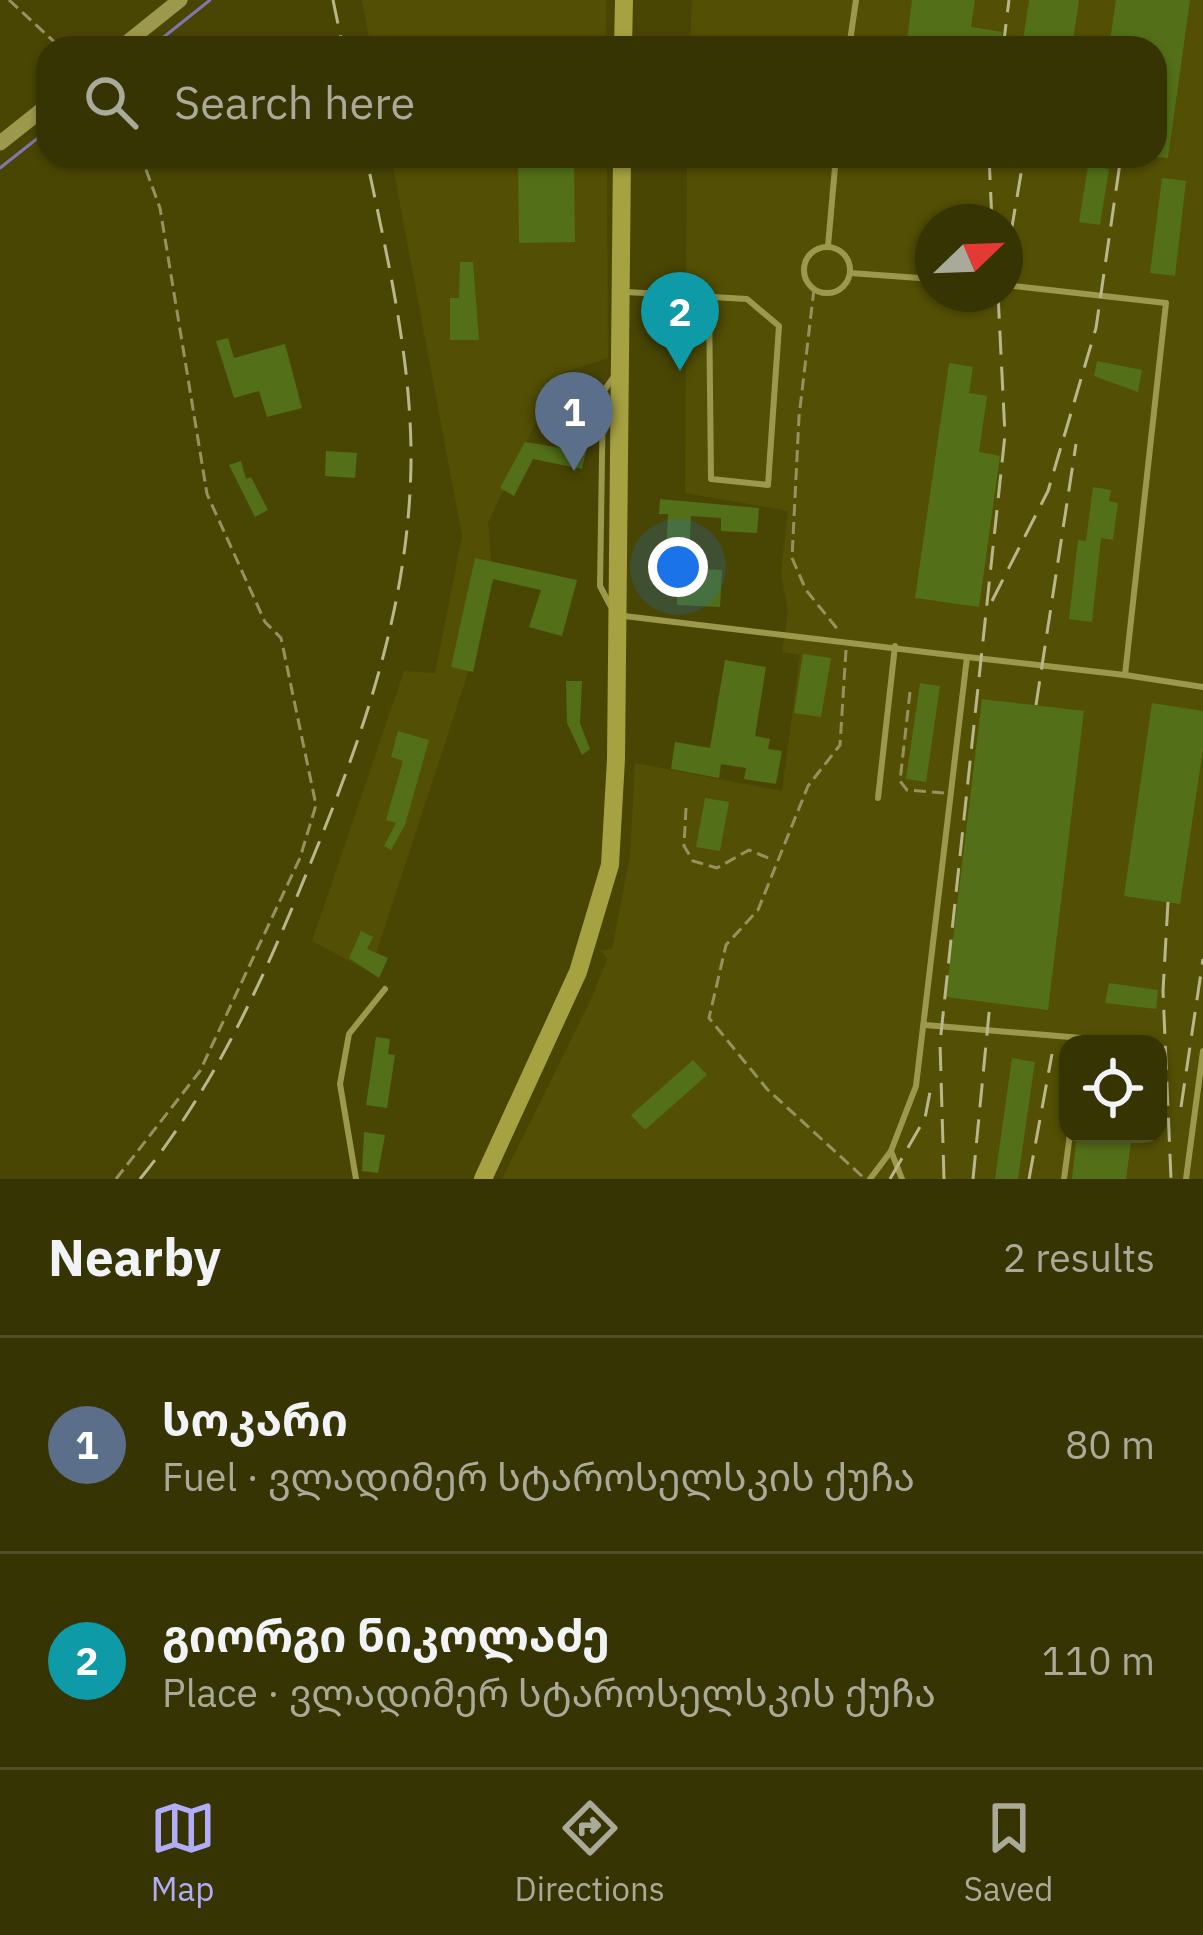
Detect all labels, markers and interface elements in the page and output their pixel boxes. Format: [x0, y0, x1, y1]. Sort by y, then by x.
search box [36, 36, 1167, 168]
icon: search [78, 69, 144, 135]
text: Search here [174, 73, 415, 131]
north arrow [915, 204, 1023, 312]
pin: 2 [641, 272, 719, 371]
pin: 1 [535, 372, 613, 471]
your location [648, 537, 708, 597]
map controls [1059, 1035, 1167, 1143]
button: locate [1059, 1035, 1167, 1143]
text: Nearby [48, 1224, 221, 1290]
text: 2 results [1003, 1232, 1155, 1283]
text: სოკარი [162, 1390, 348, 1448]
text: 1 [75, 1419, 99, 1470]
text: 80 m [1065, 1419, 1155, 1470]
text: Fuel · ვლადიმერ სტაროსელსკის ქუჩა [162, 1451, 915, 1502]
text: გიორგი ნიკოლაძე [162, 1606, 610, 1664]
text: 2 [75, 1635, 99, 1686]
text: 110 m [1042, 1635, 1155, 1686]
text: Place · ვლადიმერ სტაროსელსკის ქუჩა [162, 1667, 936, 1718]
tab: Map [150, 1795, 216, 1910]
tab: Directions [515, 1795, 665, 1910]
tab: Saved [964, 1795, 1053, 1910]

